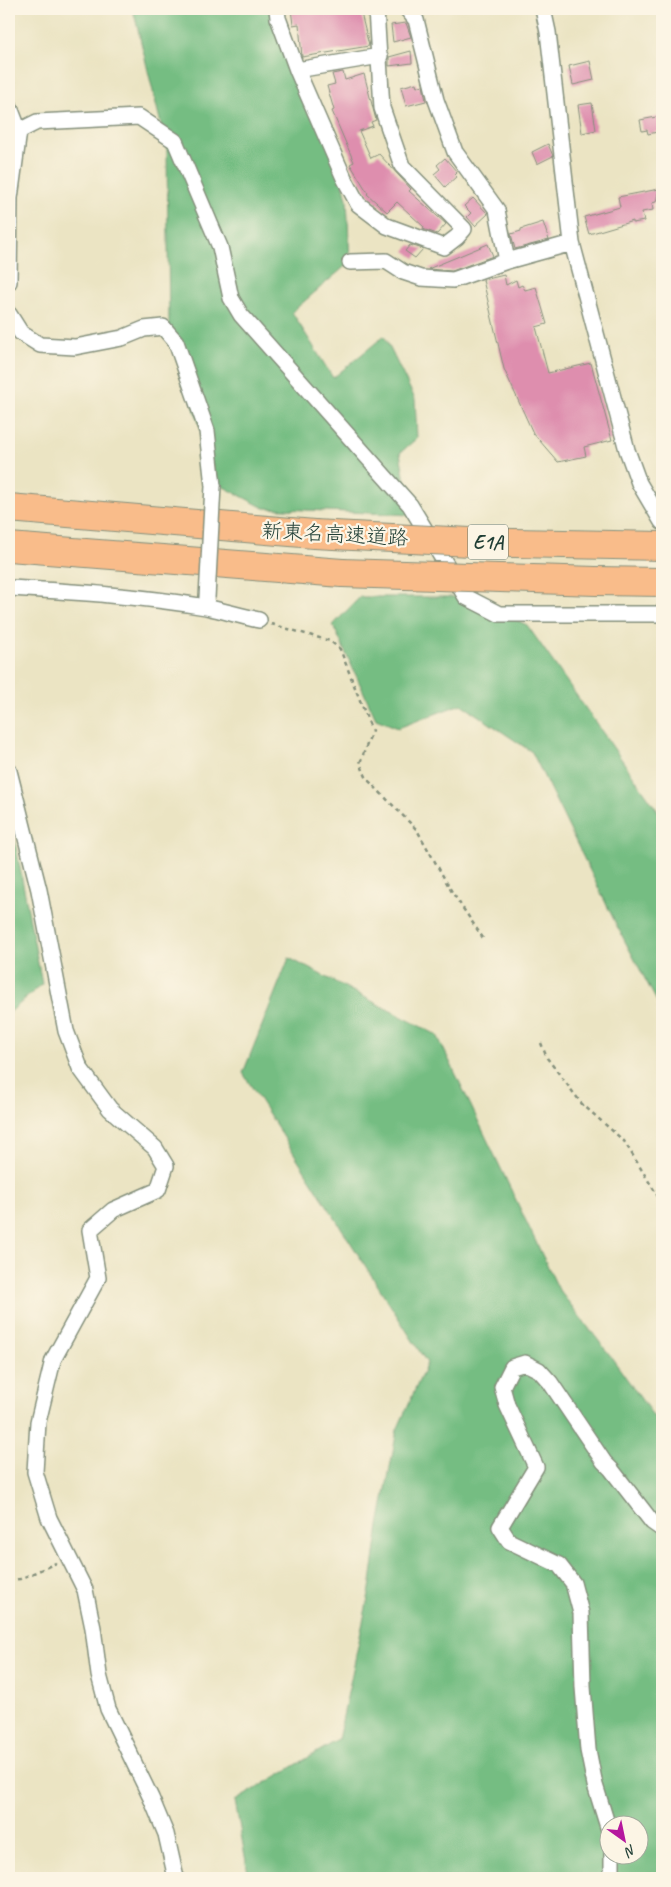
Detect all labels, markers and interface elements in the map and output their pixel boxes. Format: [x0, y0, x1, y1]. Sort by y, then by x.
street label: 新東名高速道路 [261, 517, 409, 551]
road number: E1A [468, 524, 508, 560]
north arrow [598, 1814, 648, 1864]
text: N [621, 1841, 639, 1861]

